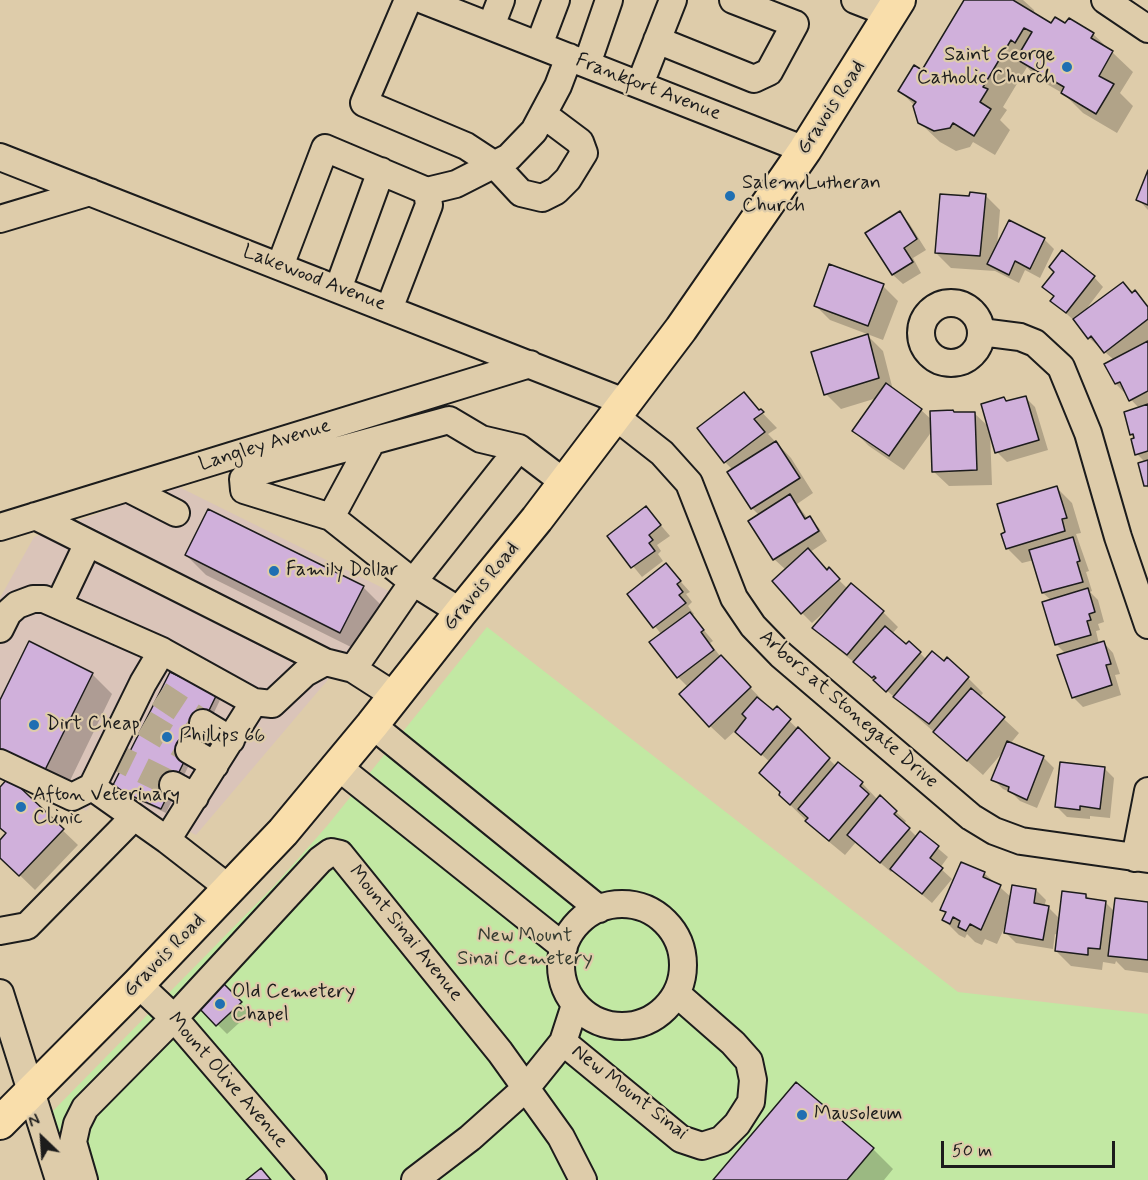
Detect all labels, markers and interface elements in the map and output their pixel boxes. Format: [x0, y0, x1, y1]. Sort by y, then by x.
place label: Saint George Catholic Church [917, 44, 1055, 91]
street label: Frankfort Avenue [572, 49, 724, 127]
street label: Gravois Road [793, 57, 871, 159]
marker: Saint George Catholic Church [1060, 60, 1074, 74]
place label: Salem Lutheran Church [742, 172, 881, 219]
marker: Salem Lutheran Church [723, 189, 737, 203]
street label: Lakewood Avenue [239, 241, 389, 317]
street label: Langley Avenue [196, 415, 334, 477]
street label: Gravois Road [439, 538, 525, 636]
place label: Family Dollar [286, 559, 398, 583]
marker: Family Dollar [267, 564, 281, 578]
street label: Arbors at Stonegate Drive [754, 626, 942, 794]
place label: Dirt Cheap [46, 713, 140, 737]
marker: Dirt Cheap [27, 718, 41, 732]
place label: Phillips 66 [179, 725, 265, 749]
marker: Phillips 66 [160, 730, 174, 744]
place label: Afton Veterinary Clinic [33, 784, 180, 831]
marker: Afton Veterinary Clinic [14, 800, 28, 814]
street label: Mount Sinai Avenue [343, 861, 467, 1007]
street label: Gravois Road [119, 909, 211, 1003]
park label: New Mount Sinai Cemetery [457, 925, 593, 972]
place label: Old Cemetery Chapel [232, 981, 355, 1028]
marker: Old Cemetery Chapel [213, 997, 227, 1011]
street label: Mount Olive Avenue [162, 1008, 292, 1154]
street label: New Mount Sinai [566, 1040, 692, 1146]
place label: Mausoleum [814, 1103, 903, 1127]
north arrow [12, 1108, 72, 1168]
marker: Mausoleum [795, 1108, 809, 1122]
text: N [25, 1109, 43, 1133]
scale bar [944, 1129, 1118, 1167]
text: 50 m [952, 1139, 992, 1163]

